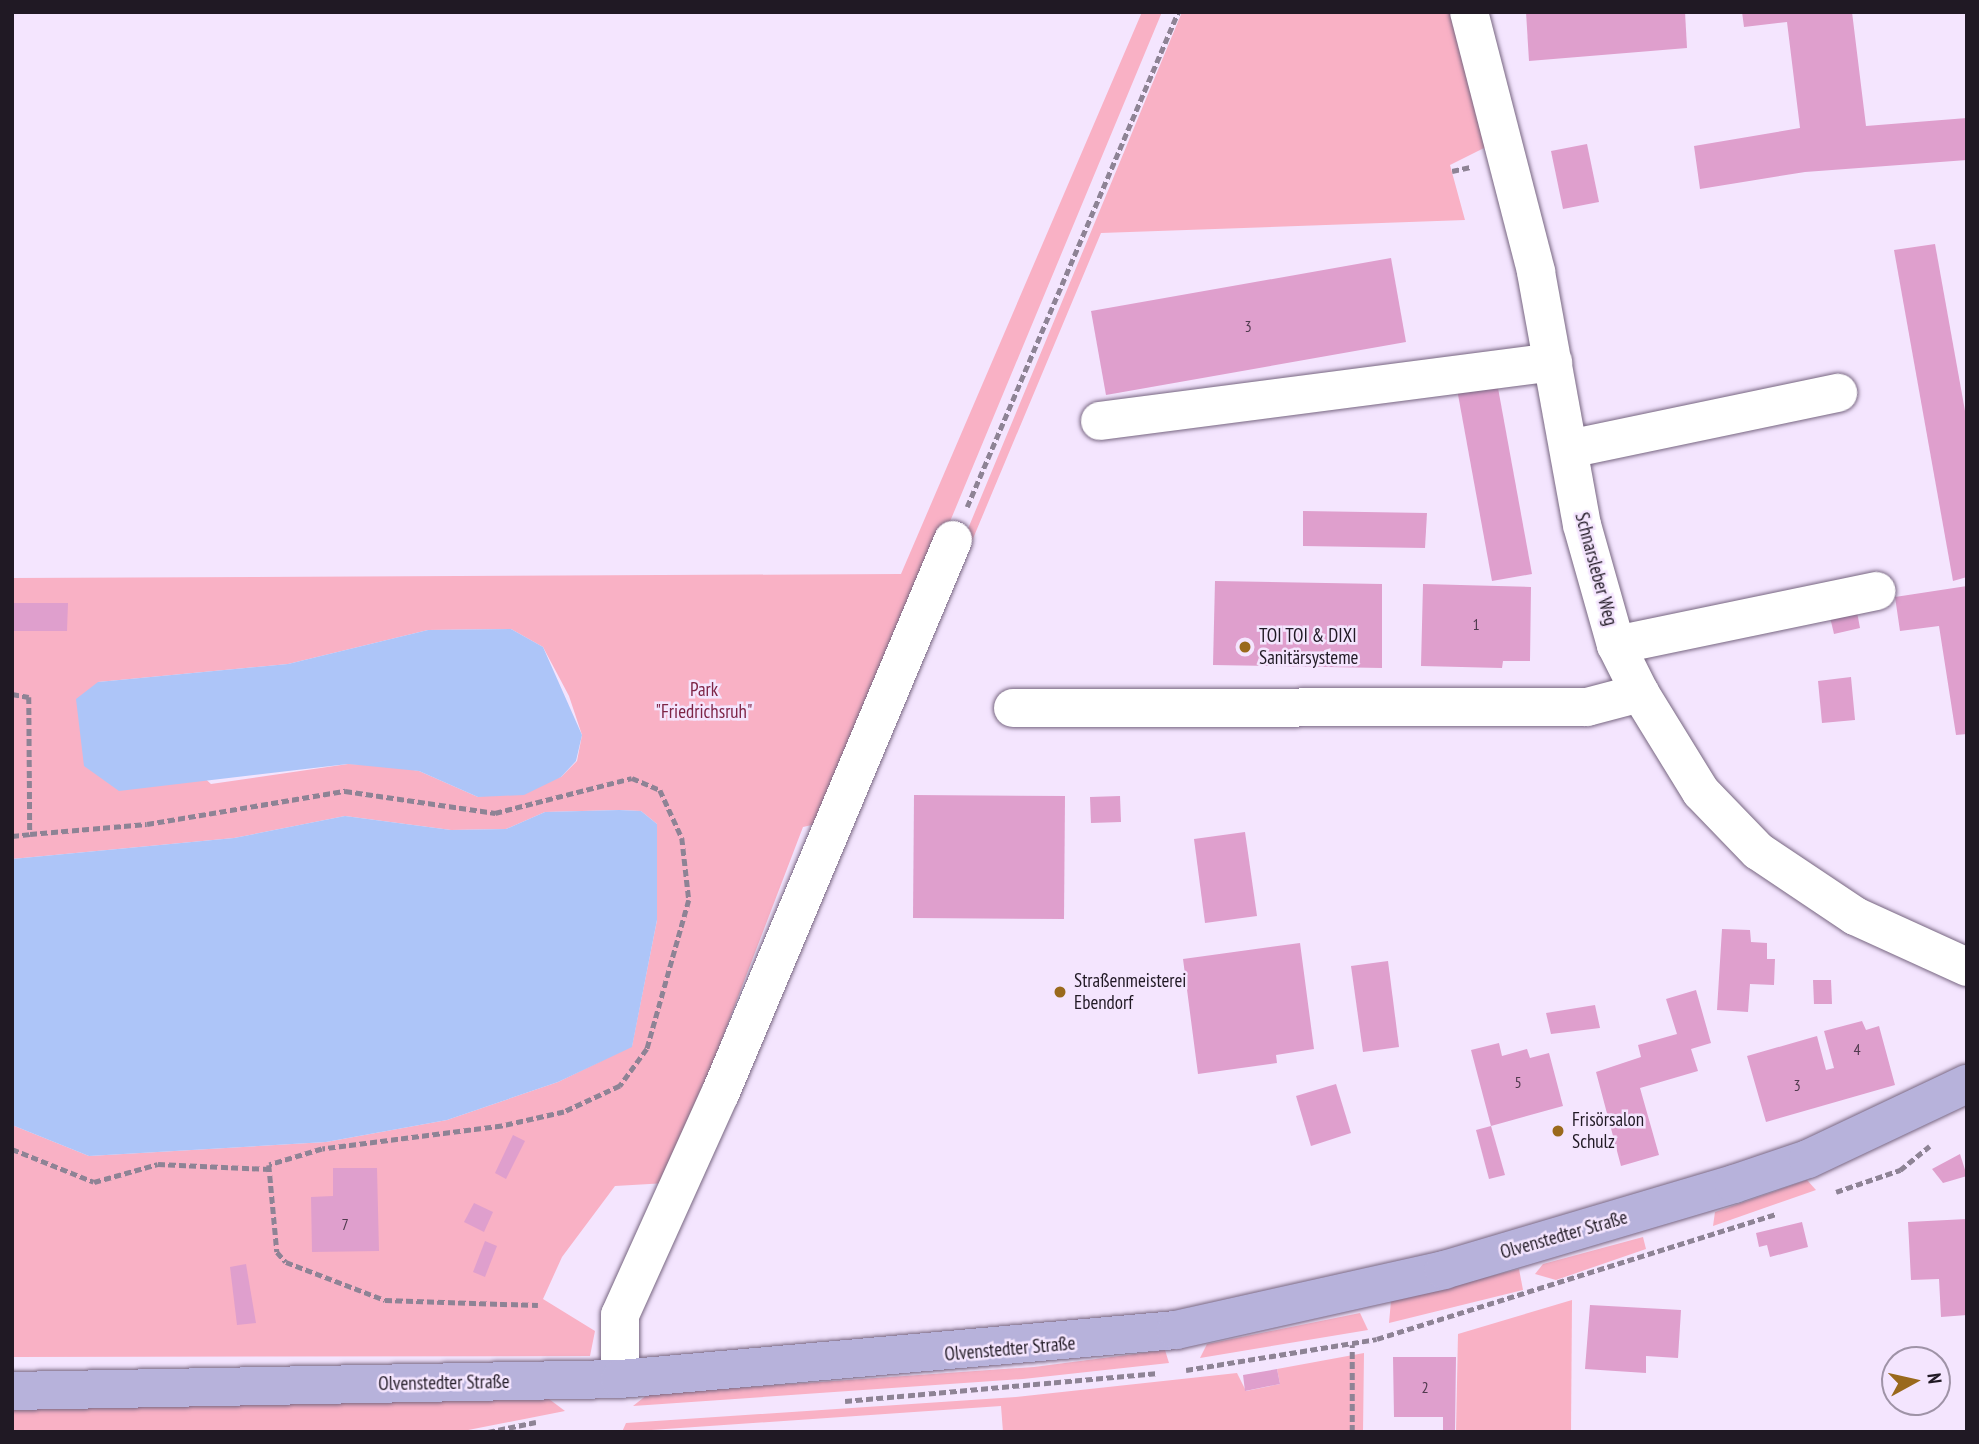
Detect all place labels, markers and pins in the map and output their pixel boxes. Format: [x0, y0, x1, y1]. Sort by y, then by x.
place label: TOI TOI & DIXI Sanitärsysteme [1259, 625, 1358, 669]
marker: TOI TOI & DIXI Sanitärsysteme [1237, 639, 1253, 655]
place label: Straßenmeisterei Ebendorf [1074, 970, 1186, 1014]
marker: Straßenmeisterei Ebendorf [1052, 984, 1068, 1000]
place label: Frisörsalon Schulz [1572, 1109, 1644, 1153]
marker: Frisörsalon Schulz [1550, 1123, 1566, 1139]

